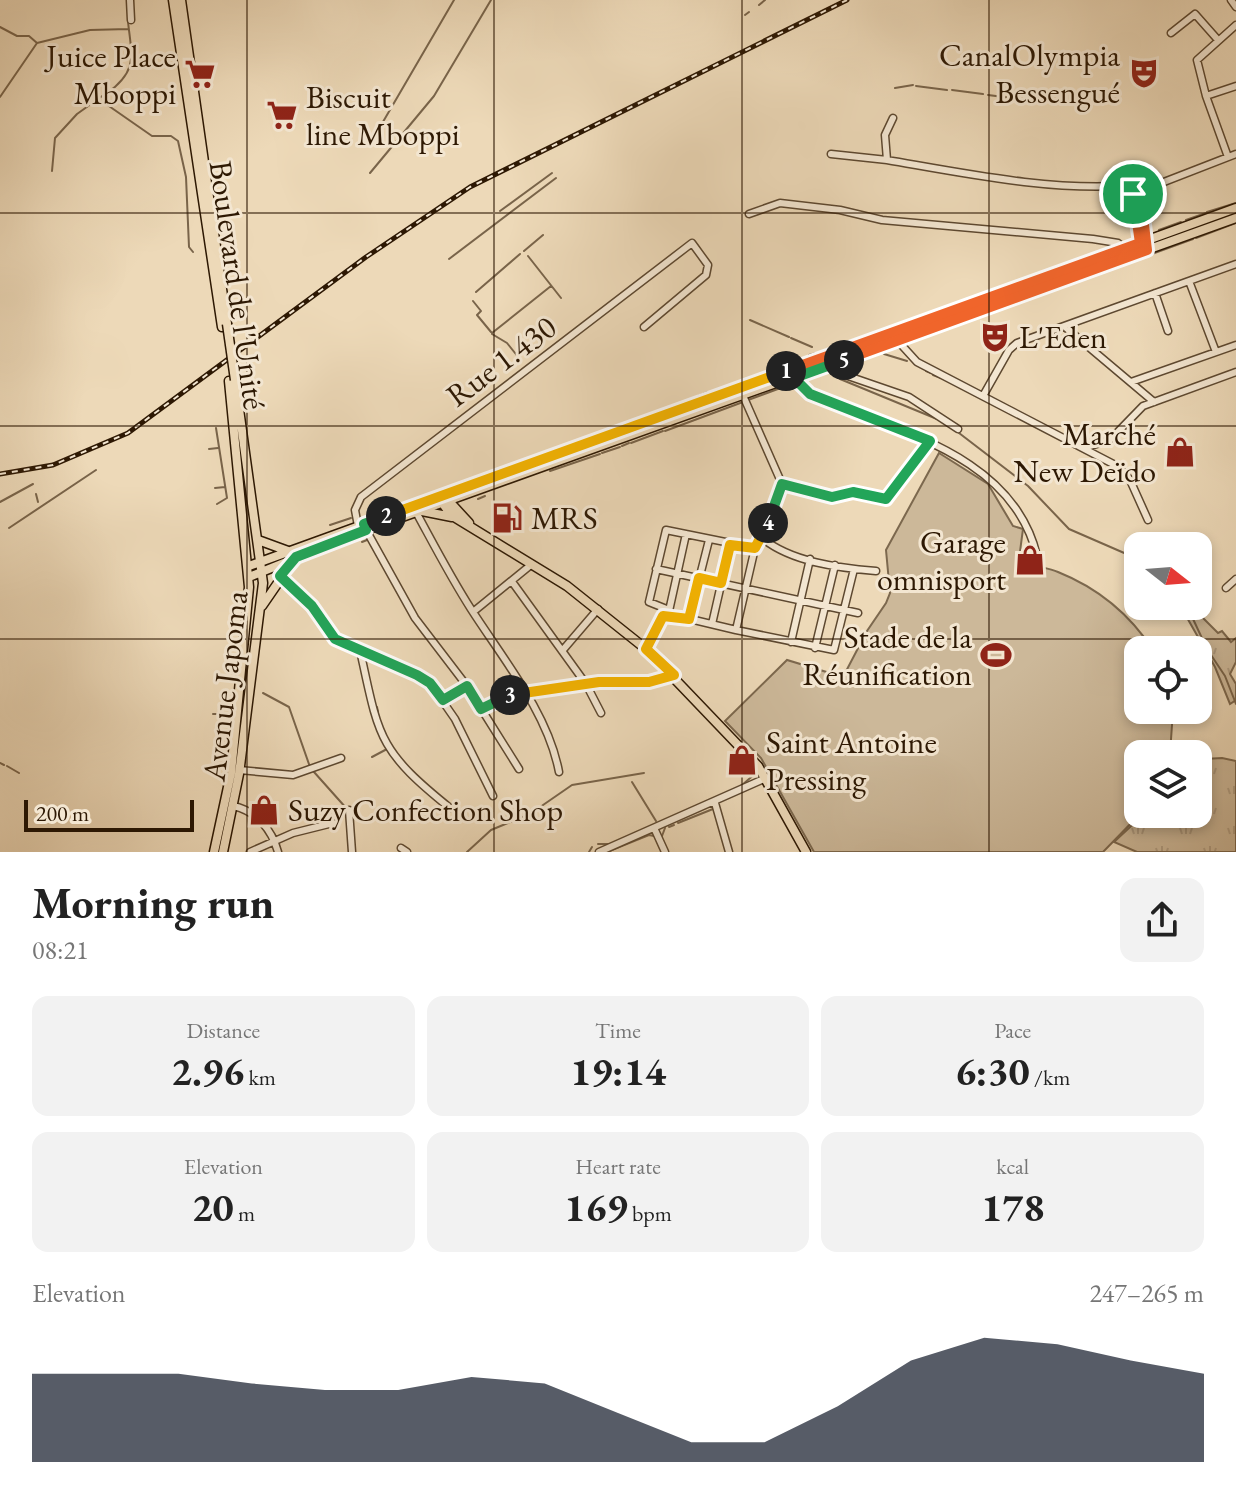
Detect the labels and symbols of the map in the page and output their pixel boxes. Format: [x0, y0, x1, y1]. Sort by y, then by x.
place label: CanalOlympia Bessengué [939, 34, 1120, 113]
place label: Juice Place Mboppi [43, 35, 176, 114]
theatre icon: CanalOlympia Bessengué [1127, 56, 1161, 90]
supermarket icon: Juice Place Mboppi [183, 57, 217, 91]
place label: Biscuit line Mboppi [306, 76, 460, 155]
supermarket icon: Biscuit line Mboppi [265, 98, 299, 132]
street label: Boulevard de l'Unité [200, 158, 276, 412]
pin [1099, 160, 1167, 228]
street label: Rue 1.430 [437, 306, 565, 416]
place label: L'Eden [1019, 316, 1107, 358]
theatre icon: L'Eden [978, 320, 1012, 354]
pin: 5 [824, 340, 864, 380]
pin: 1 [766, 351, 806, 391]
place label: Marché New Deïdo [1013, 413, 1156, 492]
shop icon: Marché New Deïdo [1163, 435, 1197, 469]
pin: 2 [366, 496, 406, 536]
place label: MRS [531, 497, 598, 539]
fuel station icon: MRS [490, 501, 524, 535]
pin: 4 [748, 503, 788, 543]
place label: Garage omnisport [877, 521, 1006, 600]
north arrow [1124, 532, 1212, 620]
shop icon: Garage omnisport [1013, 543, 1047, 577]
street label: Avenue Japoma [192, 588, 258, 785]
place label: Stade de la Réunification [803, 616, 972, 695]
sports icon: Stade de la Réunification [979, 638, 1013, 672]
pin: 3 [490, 675, 530, 715]
place label: Saint Antoine Pressing [766, 721, 937, 800]
shop icon: Saint Antoine Pressing [725, 743, 759, 777]
place label: Suzy Confection Shop [288, 789, 563, 831]
shop icon: Suzy Confection Shop [247, 793, 281, 827]
scale bar [24, 796, 194, 832]

